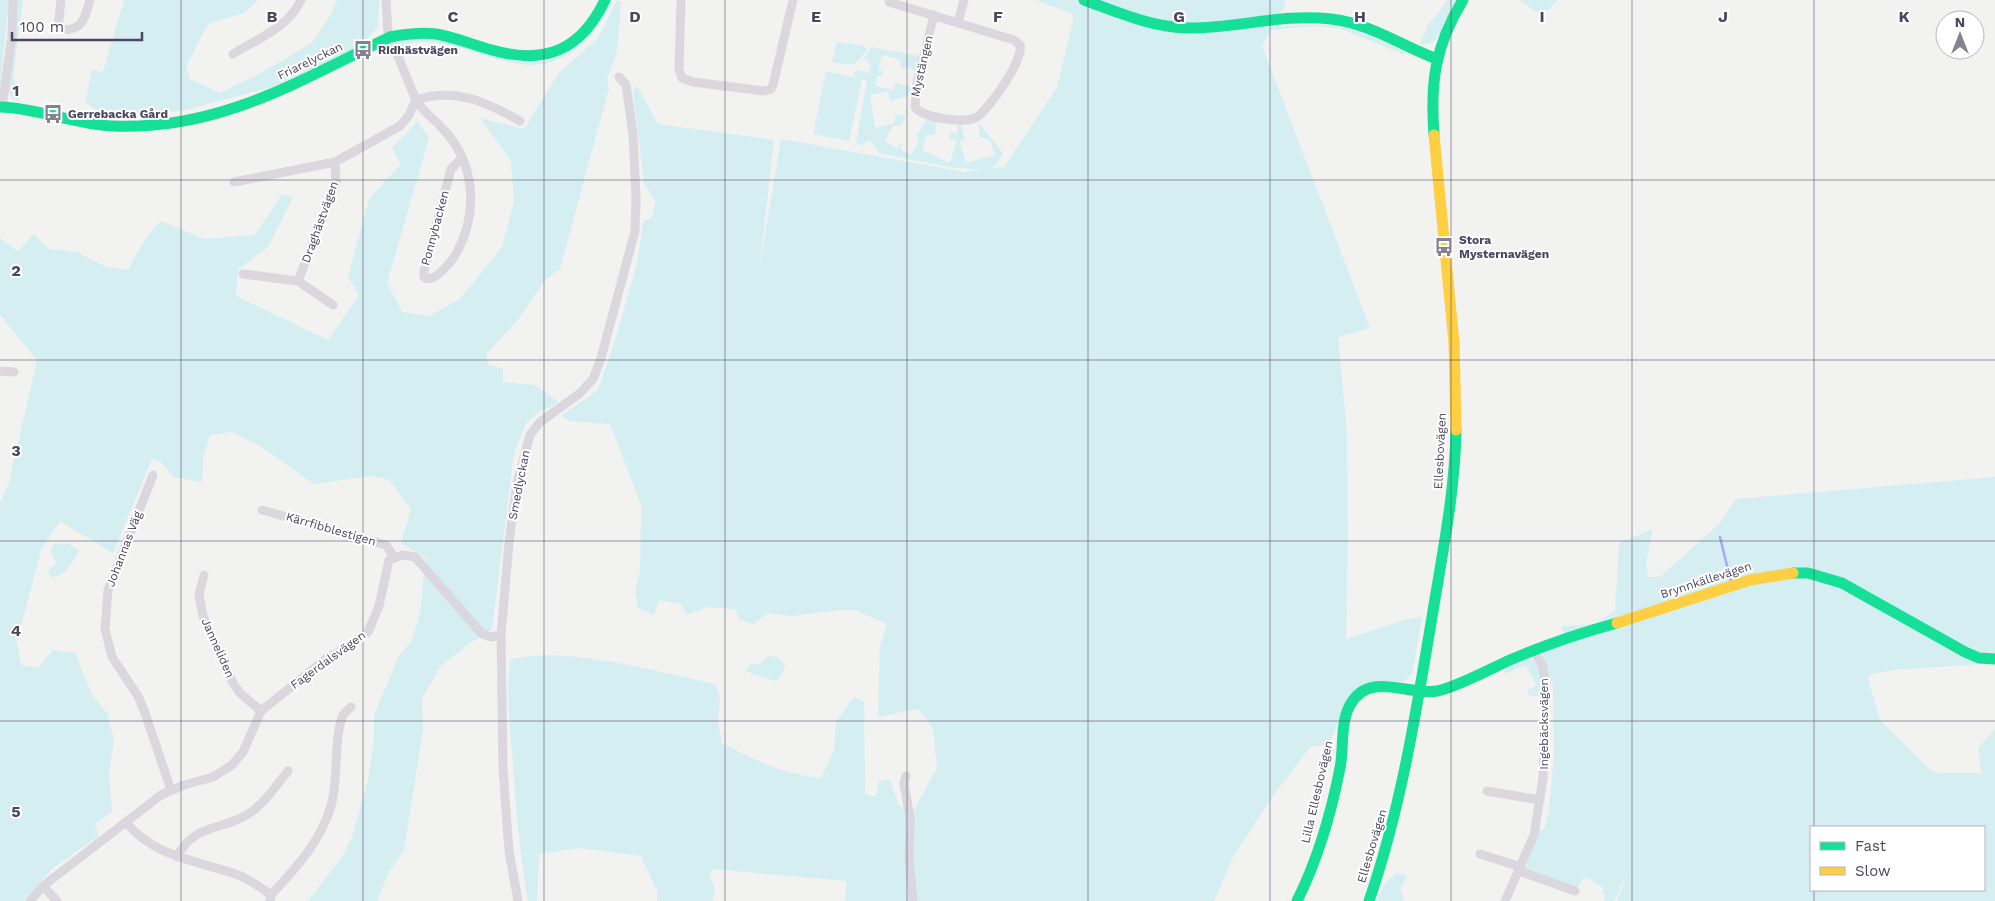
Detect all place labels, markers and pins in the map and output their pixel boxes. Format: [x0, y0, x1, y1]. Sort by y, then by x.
bus stop icon: Ridhästvägen [352, 39, 374, 61]
place label: Ridhästvägen [378, 43, 458, 57]
bus stop icon: Gerrebacka Gård [42, 103, 64, 125]
place label: Gerrebacka Gård [68, 107, 168, 121]
place label: Stora Mysternavägen [1459, 233, 1549, 261]
bus stop icon: Stora Mysternavägen [1433, 236, 1455, 258]

